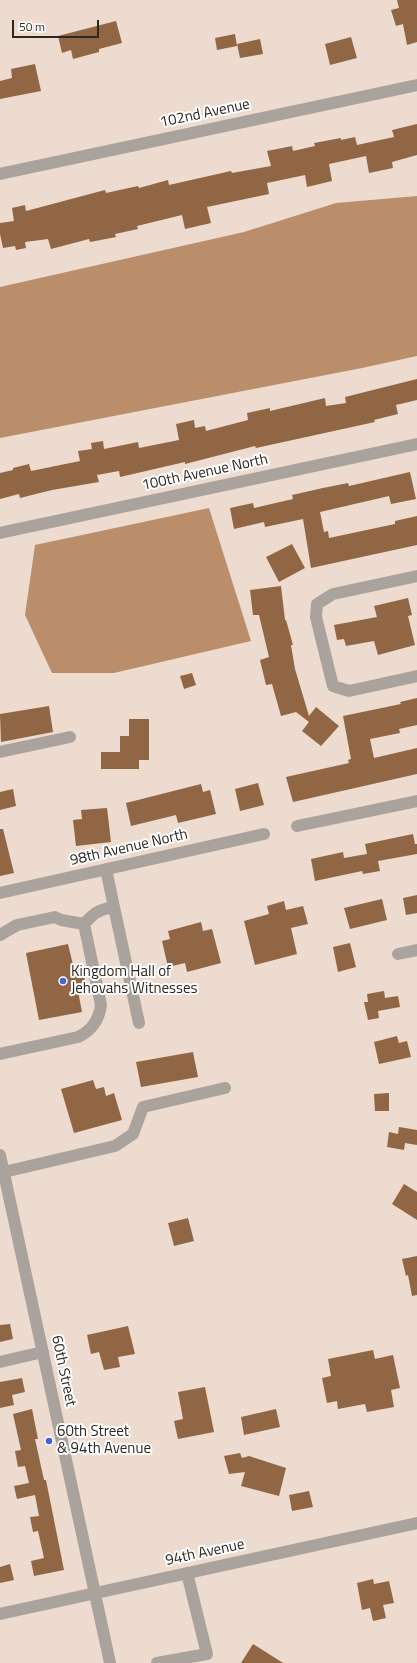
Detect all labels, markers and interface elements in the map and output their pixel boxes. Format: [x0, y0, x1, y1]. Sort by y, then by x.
scale bar [14, 12, 101, 38]
text: 50 m [19, 17, 45, 36]
street label: 102nd Avenue [158, 96, 252, 132]
street label: 100th Avenue North [140, 451, 270, 495]
street label: 98th Avenue North [68, 826, 190, 870]
place label: Kingdom Hall of Jehovahs Witnesses [71, 963, 198, 998]
marker: Kingdom Hall of Jehovahs Witnesses [58, 976, 68, 986]
street label: 60th Street [47, 1334, 79, 1408]
place label: 60th Street & 94th Avenue [57, 1423, 151, 1458]
marker: 60th Street & 94th Avenue [44, 1436, 54, 1446]
street label: 94th Avenue [164, 1536, 246, 1570]

